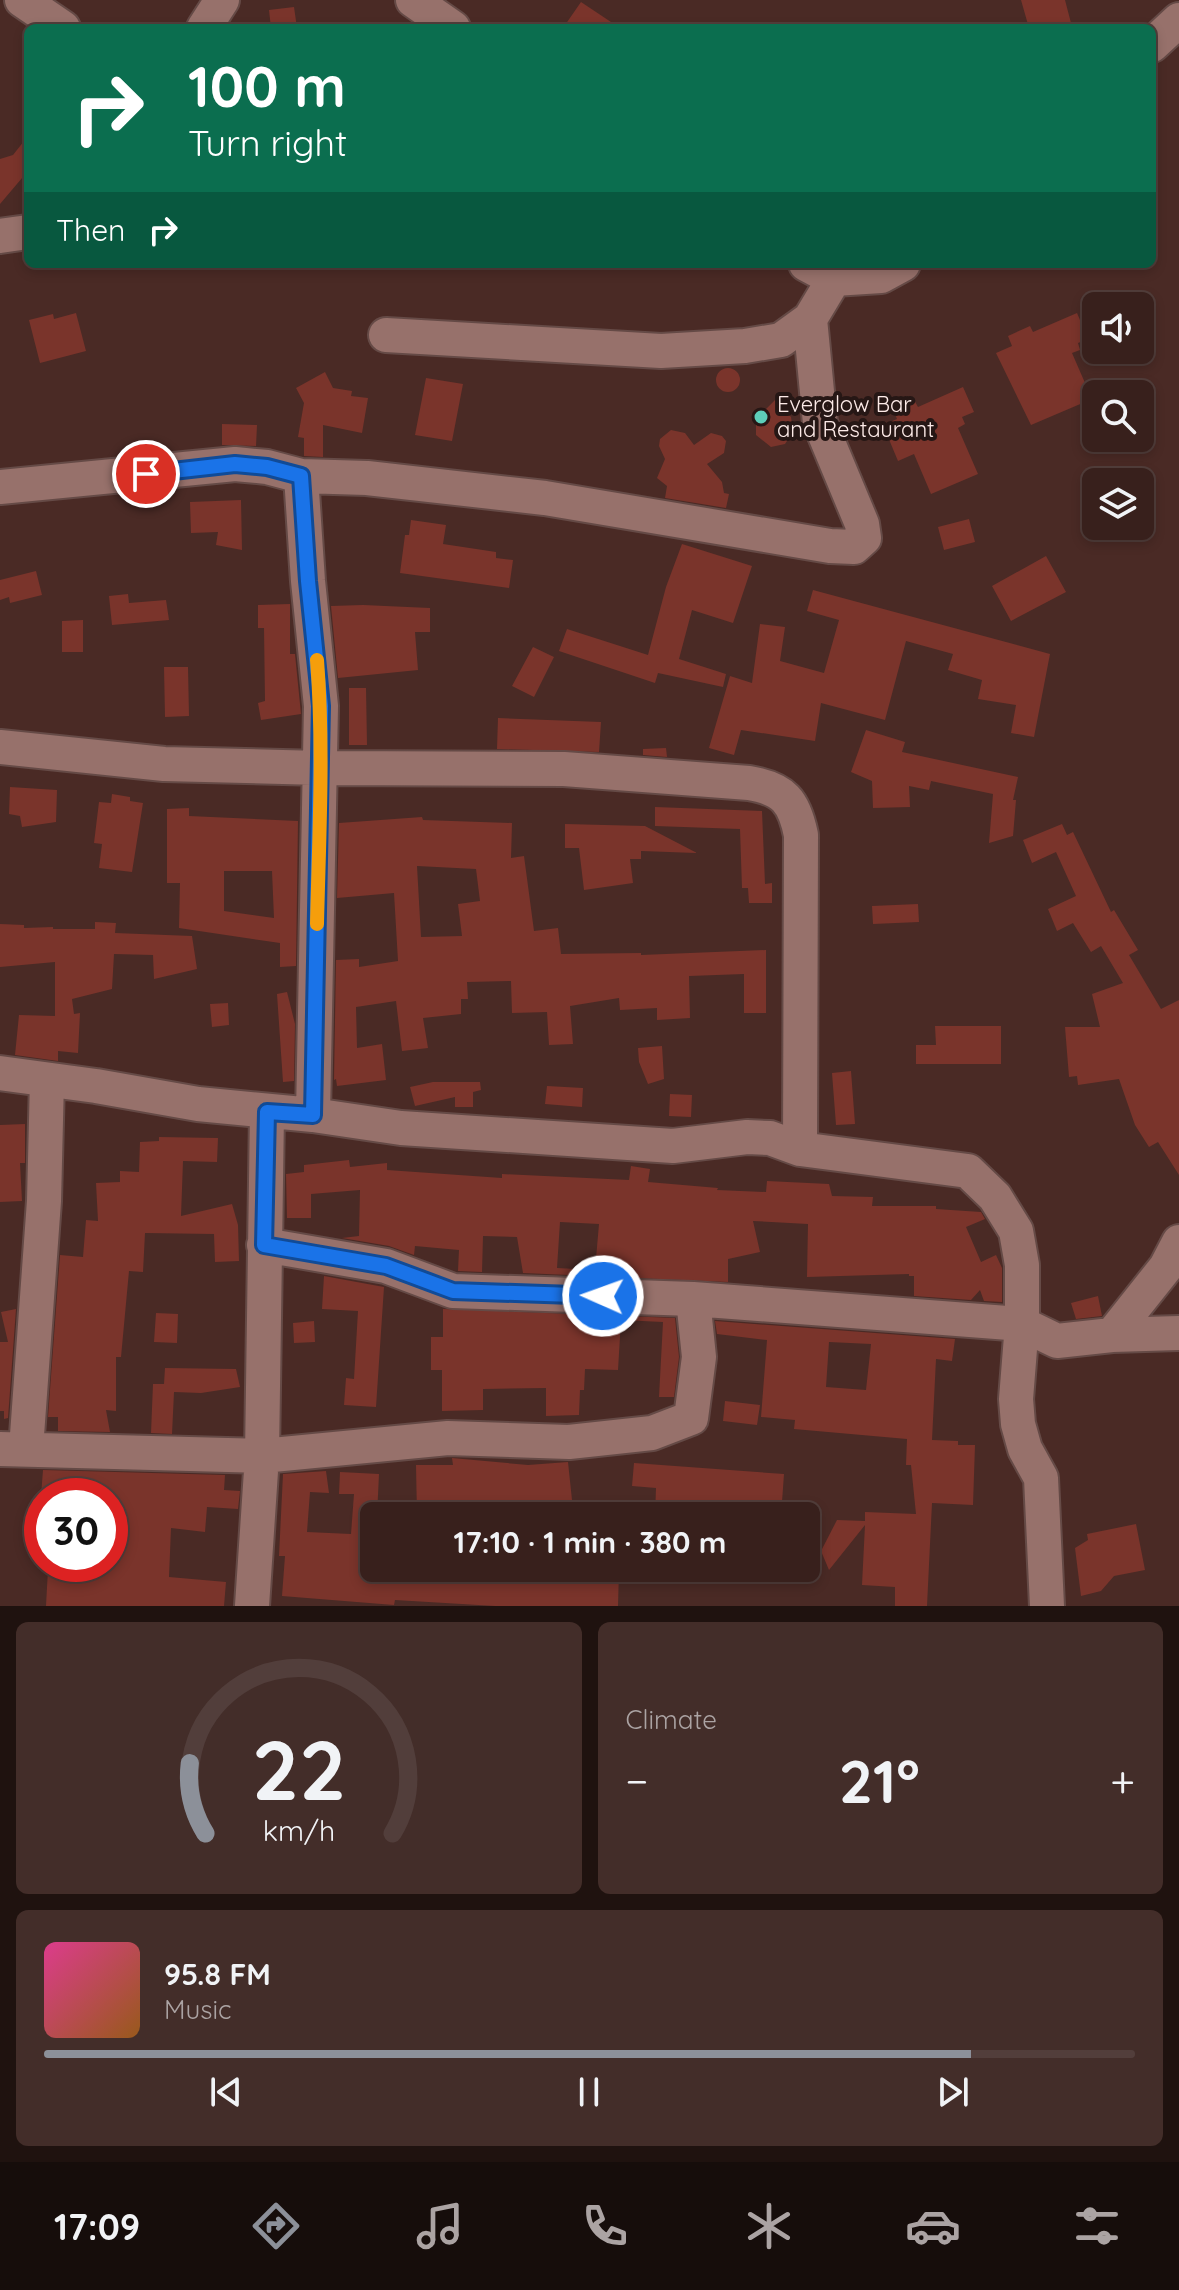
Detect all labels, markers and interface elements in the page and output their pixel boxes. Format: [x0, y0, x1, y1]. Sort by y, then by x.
text: 100 m [188, 51, 346, 121]
icon: right [56, 56, 160, 160]
text: Turn right [188, 120, 347, 165]
icon: right [141, 208, 185, 252]
text: Then [56, 211, 125, 249]
map controls [1082, 292, 1154, 540]
button: sound [1082, 292, 1154, 364]
button: search [1082, 380, 1154, 452]
place label: Everglow Bar and Restaurant [777, 390, 935, 443]
marker: Everglow Bar and Restaurant [752, 408, 770, 426]
pin [112, 440, 180, 508]
icon: arrive [124, 452, 168, 496]
button: layers [1082, 468, 1154, 540]
position arrow [561, 1254, 645, 1338]
speed limit sign: 30 [24, 1478, 128, 1582]
text: 17:10 · 1 min · 380 m [453, 1523, 727, 1561]
text: Climate [626, 1703, 717, 1736]
text: 22 [251, 1717, 346, 1821]
text: 21° [839, 1743, 920, 1818]
text: − [626, 1753, 648, 1808]
text: + [1110, 1753, 1135, 1808]
text: km/h [262, 1812, 335, 1848]
text: 95.8 FM [164, 1955, 271, 1993]
text: Music [164, 1993, 232, 2026]
icon: previous [204, 2070, 248, 2114]
icon: pause [567, 2070, 611, 2114]
icon: next [931, 2070, 975, 2114]
icon: directions [248, 2198, 304, 2254]
icon: music [412, 2198, 468, 2254]
icon: phone [577, 2198, 633, 2254]
icon: climate [741, 2198, 797, 2254]
icon: car [905, 2198, 961, 2254]
icon: filters [1069, 2198, 1125, 2254]
text: 17:09 [54, 2204, 140, 2249]

